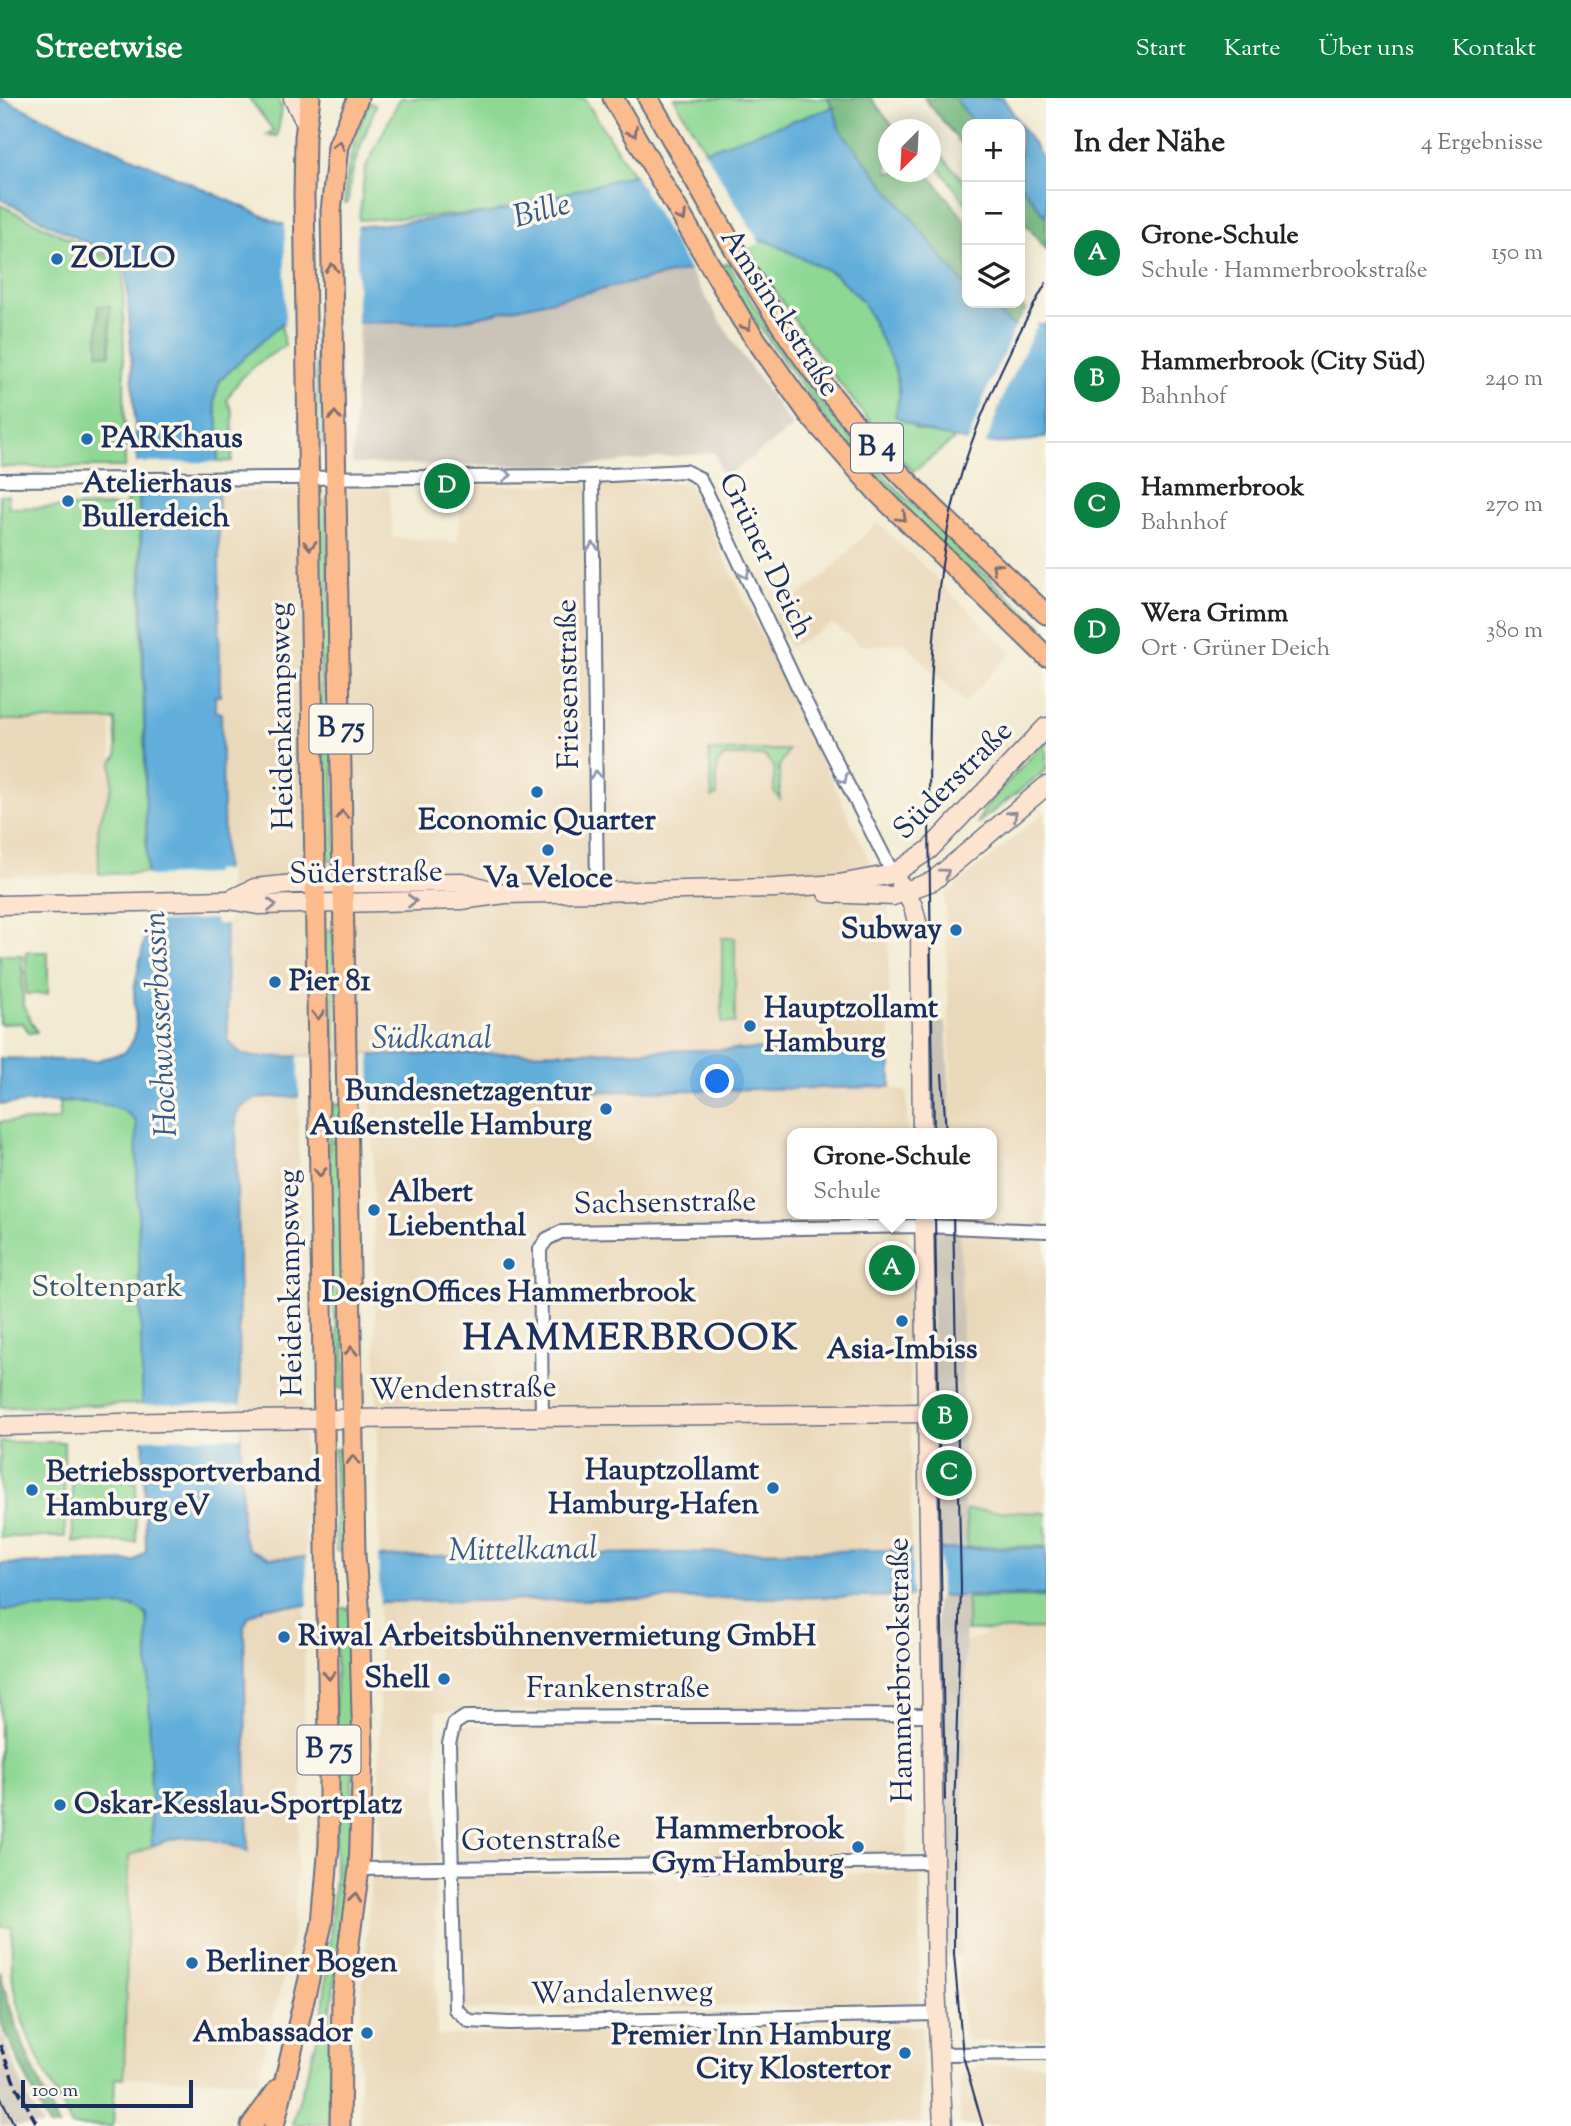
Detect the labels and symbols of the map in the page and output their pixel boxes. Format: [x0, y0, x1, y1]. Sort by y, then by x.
north arrow [878, 119, 941, 182]
one-way arrow [624, 124, 637, 137]
one-way arrow [331, 139, 345, 151]
water label: Bille [509, 182, 575, 242]
one-way arrow [674, 209, 687, 222]
street label: Amsinckstraße [708, 220, 850, 406]
place label: ZOLLO [71, 238, 175, 281]
marker: ZOLLO [49, 251, 65, 267]
one-way arrow [325, 263, 340, 274]
one-way arrow [738, 318, 751, 331]
one-way arrow [327, 410, 343, 421]
place label: PARKhaus [101, 418, 243, 461]
road number: B 4 [851, 424, 903, 472]
marker: PARKhaus [79, 431, 95, 447]
pin: D [424, 460, 470, 512]
place label: Atelierhaus Bullerdeich [82, 463, 232, 540]
street label: Grüner Deich [706, 466, 824, 646]
one-way arrow [502, 467, 513, 483]
marker: Atelierhaus Bullerdeich [60, 493, 76, 509]
one-way arrow [894, 508, 907, 521]
one-way arrow [302, 540, 318, 551]
one-way arrow [585, 541, 601, 552]
one-way arrow [991, 562, 1004, 575]
one-way arrow [737, 567, 751, 579]
street label: Friesenstraße [546, 599, 592, 769]
street label: Heidenkampsweg [260, 602, 306, 830]
road number: B 75 [310, 704, 372, 754]
street label: Süderstraße [884, 711, 1024, 851]
one-way arrow [588, 769, 604, 779]
one-way arrow [835, 772, 849, 784]
marker: Economic Quarter [529, 784, 545, 800]
place label: Economic Quarter [418, 800, 657, 843]
one-way arrow [334, 809, 350, 820]
one-way arrow [1005, 811, 1018, 823]
marker: Va Veloce [540, 842, 556, 858]
street label: Süderstraße [289, 851, 443, 897]
place label: Va Veloce [483, 858, 613, 901]
one-way arrow [937, 868, 950, 881]
one-way arrow [407, 893, 418, 909]
one-way arrow [267, 897, 278, 912]
place label: Subway [841, 909, 942, 952]
water label: Hochwasserbassin [133, 910, 191, 1138]
marker: Subway [948, 922, 964, 938]
place label: Pier 81 [289, 961, 371, 1004]
marker: Pier 81 [267, 974, 283, 990]
place label: Hauptzollamt Hamburg [764, 988, 939, 1065]
one-way arrow [310, 1010, 325, 1021]
water label: Südkanal [372, 1017, 492, 1063]
marker: Hauptzollamt Hamburg [742, 1018, 758, 1034]
your location [700, 1064, 734, 1098]
place label: Bundesnetzagentur Außenstelle Hamburg [310, 1071, 593, 1148]
marker: Bundesnetzagentur Außenstelle Hamburg [598, 1101, 614, 1117]
one-way arrow [312, 1167, 328, 1177]
street label: Heidenkampsweg [269, 1169, 315, 1397]
place label: Albert Liebenthal [388, 1172, 527, 1249]
street label: Sachsenstraße [573, 1181, 757, 1227]
marker: Albert Liebenthal [366, 1202, 382, 1218]
pin: A [869, 1242, 915, 1294]
marker: DesignOffices Hammerbrook [501, 1256, 517, 1272]
park label: Stoltenpark [31, 1267, 183, 1310]
place label: DesignOffices Hammerbrook [322, 1272, 697, 1315]
district label: HAMMERBROOK [463, 1313, 799, 1367]
marker: Asia-Imbiss [894, 1313, 910, 1329]
place label: Asia-Imbiss [826, 1329, 978, 1372]
one-way arrow [343, 1346, 359, 1356]
street label: Wendenstraße [369, 1367, 557, 1413]
pin: B [922, 1391, 968, 1443]
pin: C [926, 1447, 972, 1499]
place label: Hauptzollamt Hamburg-Hafen [548, 1450, 760, 1527]
place label: Betriebssportverband Hamburg eV [46, 1452, 321, 1529]
one-way arrow [345, 1454, 361, 1464]
marker: Hauptzollamt Hamburg-Hafen [765, 1480, 781, 1496]
marker: Betriebssportverband Hamburg eV [24, 1482, 40, 1498]
water label: Mittelkanal [448, 1527, 598, 1575]
street label: Hammerbrookstraße [878, 1537, 926, 1803]
place label: Riwal Arbeitsbühnenvermietung GmbH [298, 1616, 816, 1659]
marker: Riwal Arbeitsbühnenvermietung GmbH [276, 1629, 292, 1645]
place label: Shell [364, 1658, 431, 1701]
street label: Frankenstraße [526, 1668, 710, 1711]
one-way arrow [321, 1669, 336, 1680]
marker: Shell [436, 1671, 452, 1687]
road number: B 75 [298, 1726, 360, 1774]
place label: Oskar-Kesslau-Sportplatz [74, 1784, 402, 1827]
marker: Oskar-Kesslau-Sportplatz [52, 1797, 68, 1813]
place label: Hammerbrook Gym Hamburg [652, 1809, 845, 1886]
street label: Gotenstraße [461, 1818, 621, 1864]
marker: Hammerbrook Gym Hamburg [850, 1839, 866, 1855]
one-way arrow [347, 1893, 362, 1904]
place label: Berliner Bogen [206, 1942, 398, 1985]
marker: Berliner Bogen [184, 1955, 200, 1971]
street label: Wandalenweg [530, 1971, 714, 2017]
place label: Ambassador [193, 2012, 354, 2055]
place label: Premier Inn Hamburg City Klostertor [611, 2015, 892, 2092]
marker: Ambassador [359, 2025, 375, 2041]
marker: Premier Inn Hamburg City Klostertor [897, 2045, 913, 2061]
scale bar [21, 2077, 192, 2109]

